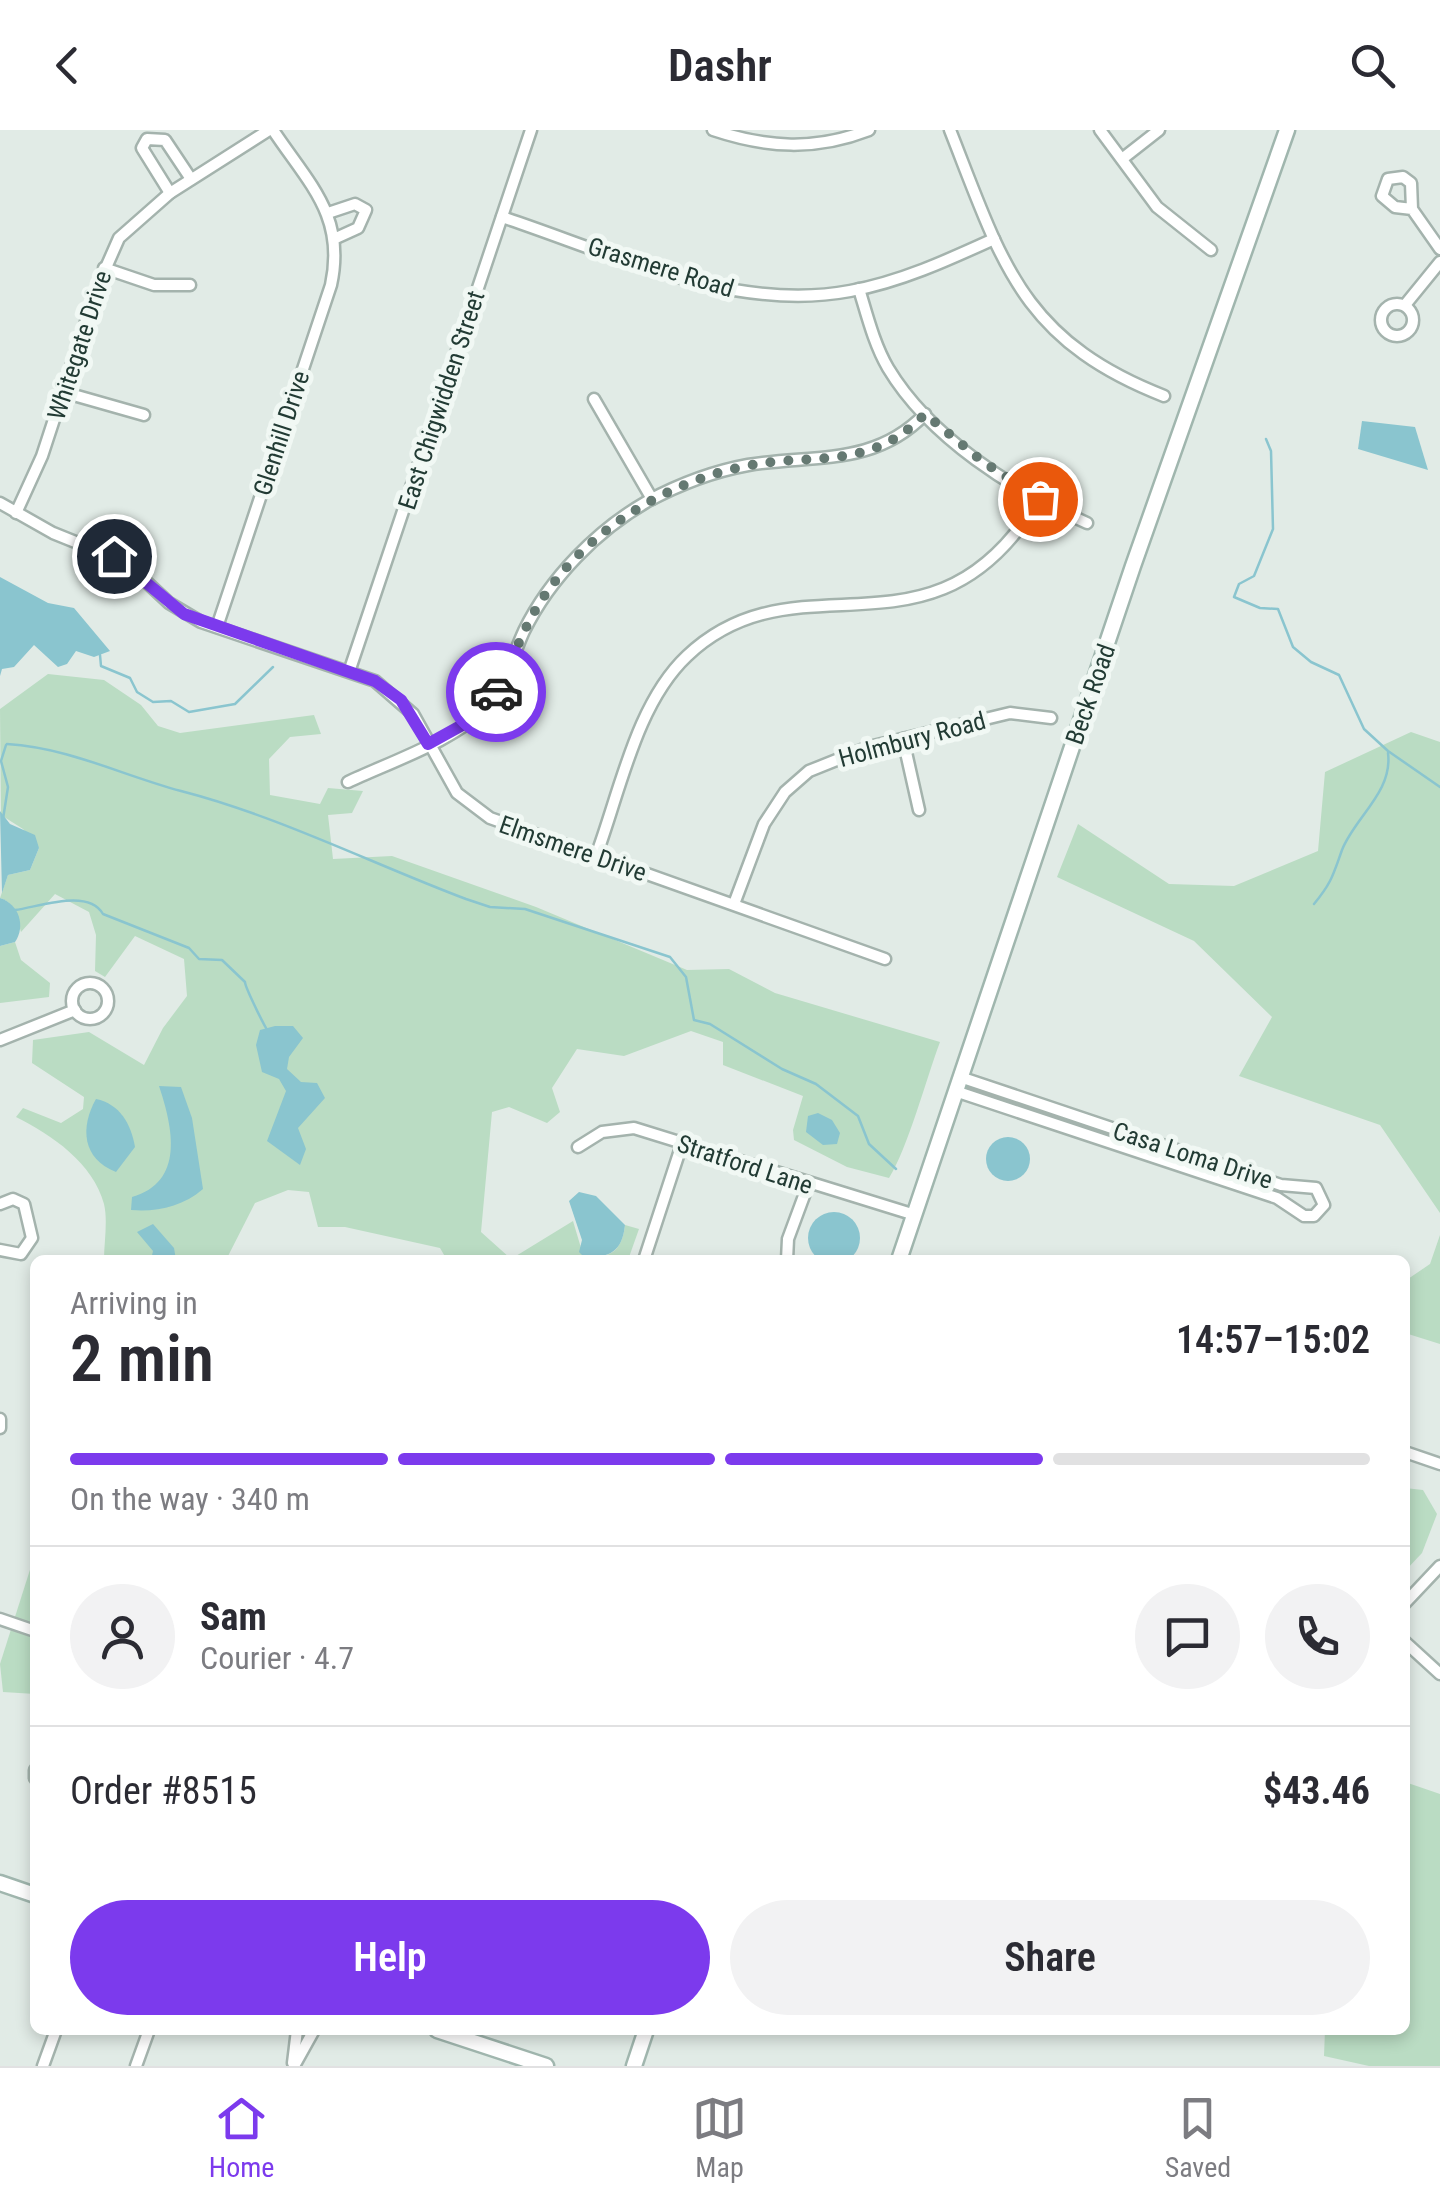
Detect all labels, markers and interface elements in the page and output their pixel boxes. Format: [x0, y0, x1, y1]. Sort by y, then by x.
icon: back [40, 38, 95, 93]
icon: search [1345, 38, 1400, 93]
text: Dashr [668, 39, 772, 92]
street label: Grasmere Road [584, 232, 737, 303]
street label: Whitegate Drive [42, 267, 117, 423]
street label: East Chigwidden Street [392, 287, 491, 513]
street label: Glenhill Drive [248, 367, 315, 499]
pin [998, 457, 1083, 542]
icon: bag [1013, 472, 1068, 527]
pin [72, 514, 157, 599]
icon: home [87, 529, 142, 584]
street label: Beck Road [1060, 640, 1121, 748]
courier [446, 642, 546, 742]
icon: car [469, 665, 524, 720]
street label: Holmbury Road [835, 706, 989, 773]
street label: Elmsmere Drive [495, 810, 650, 887]
street label: Casa Loma Drive [1109, 1116, 1276, 1195]
street label: Stratford Lane [674, 1129, 816, 1200]
text: Arriving in [70, 1284, 198, 1322]
text: 14:57–15:02 [1176, 1318, 1370, 1362]
text: 2 min [70, 1321, 214, 1397]
text: On the way · 340 m [70, 1480, 310, 1518]
button: person [70, 1584, 175, 1689]
button: chat [1135, 1584, 1240, 1689]
button: phone [1265, 1584, 1370, 1689]
text: Sam [200, 1595, 267, 1639]
text: Courier · 4.7 [200, 1639, 354, 1677]
text: Order #8515 [70, 1769, 257, 1813]
text: $43.46 [1263, 1769, 1370, 1813]
button: Help [70, 1900, 710, 2015]
button: Share [730, 1900, 1370, 2015]
tab: Home [209, 2091, 274, 2184]
tab: Map [692, 2091, 747, 2184]
tab: Saved [1165, 2091, 1231, 2184]

